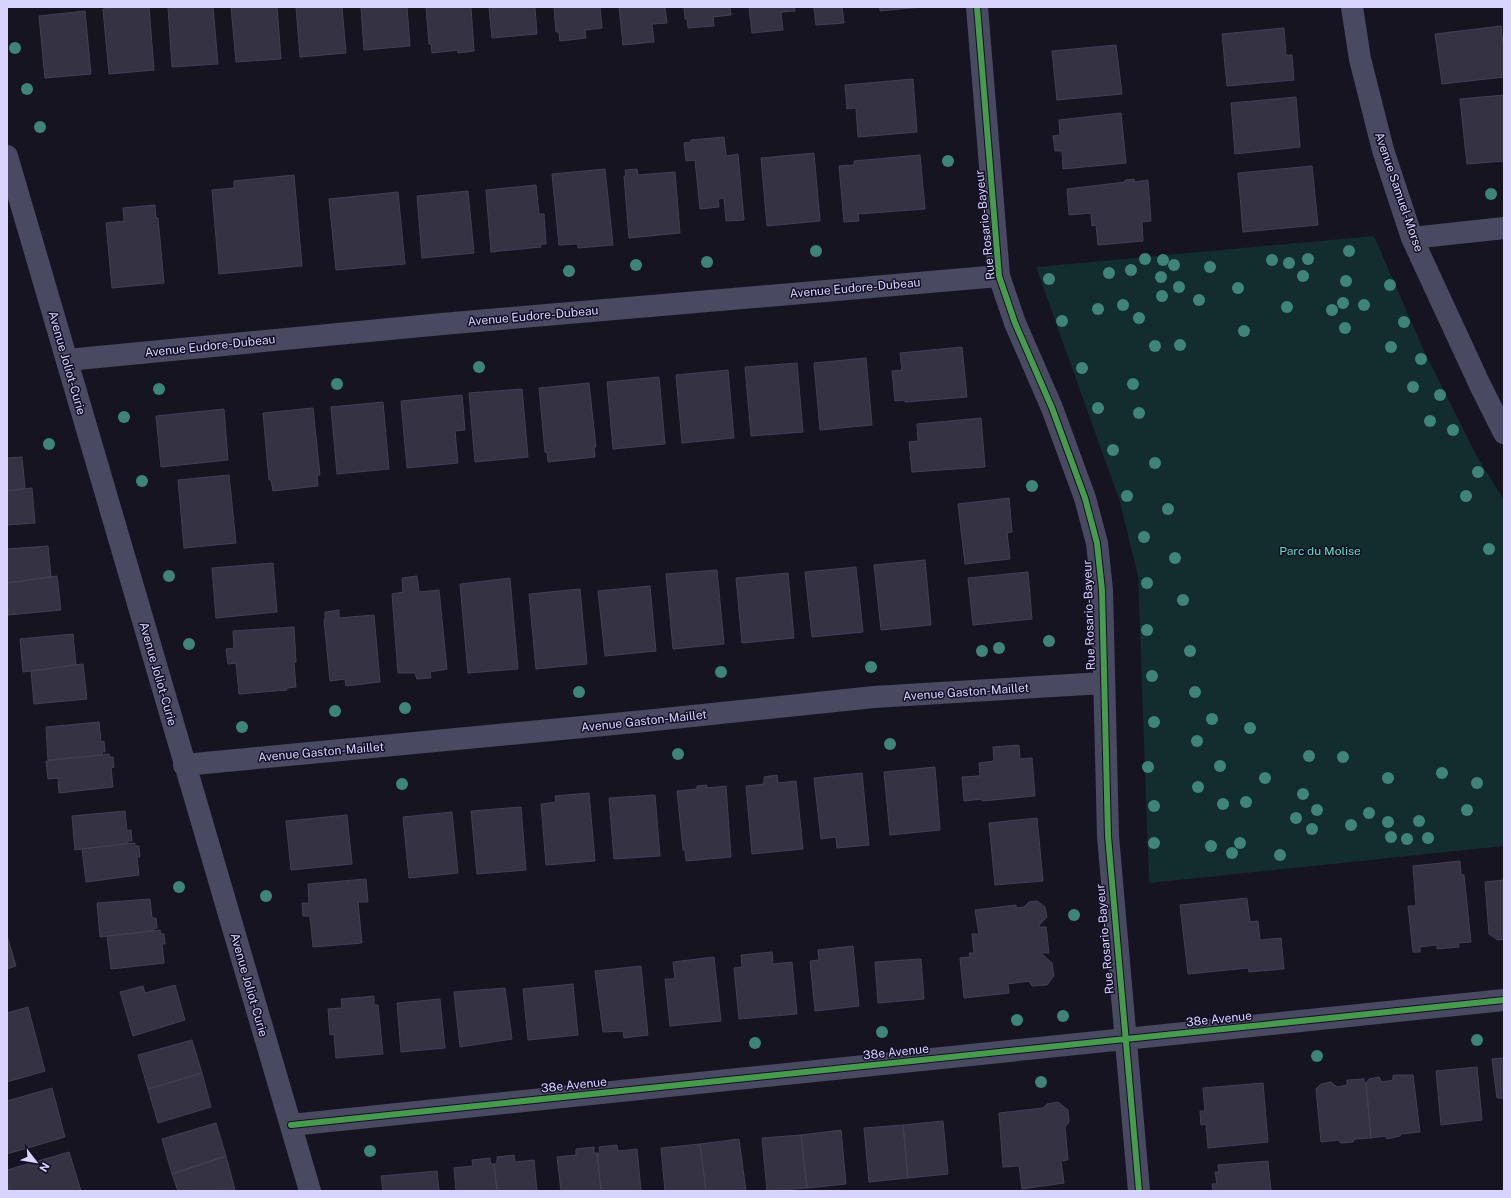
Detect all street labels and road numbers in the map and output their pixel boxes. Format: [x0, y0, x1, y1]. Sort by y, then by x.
street label: Avenue Samuel-Morse [1372, 130, 1426, 254]
street label: Rue Rosario-Bayeur [972, 169, 998, 281]
street label: Avenue Eudore-Dubeau [789, 275, 921, 301]
street label: Avenue Eudore-Dubeau [467, 303, 599, 329]
street label: Avenue Joliot-Curie [45, 310, 89, 417]
street label: Avenue Eudore-Dubeau [144, 332, 276, 360]
street label: Rue Rosario-Bayeur [1080, 559, 1098, 670]
street label: Avenue Joliot-Curie [136, 621, 180, 728]
street label: Avenue Gaston-Maillet [902, 681, 1030, 703]
street label: Avenue Gaston-Maillet [580, 707, 708, 735]
street label: Avenue Gaston-Maillet [257, 739, 385, 764]
street label: Rue Rosario-Bayeur [1093, 883, 1117, 995]
street label: Avenue Joliot-Curie [227, 932, 271, 1039]
street label: 38e Avenue [1185, 1009, 1253, 1029]
street label: 38e Avenue [862, 1042, 930, 1062]
street label: 38e Avenue [540, 1075, 608, 1095]

